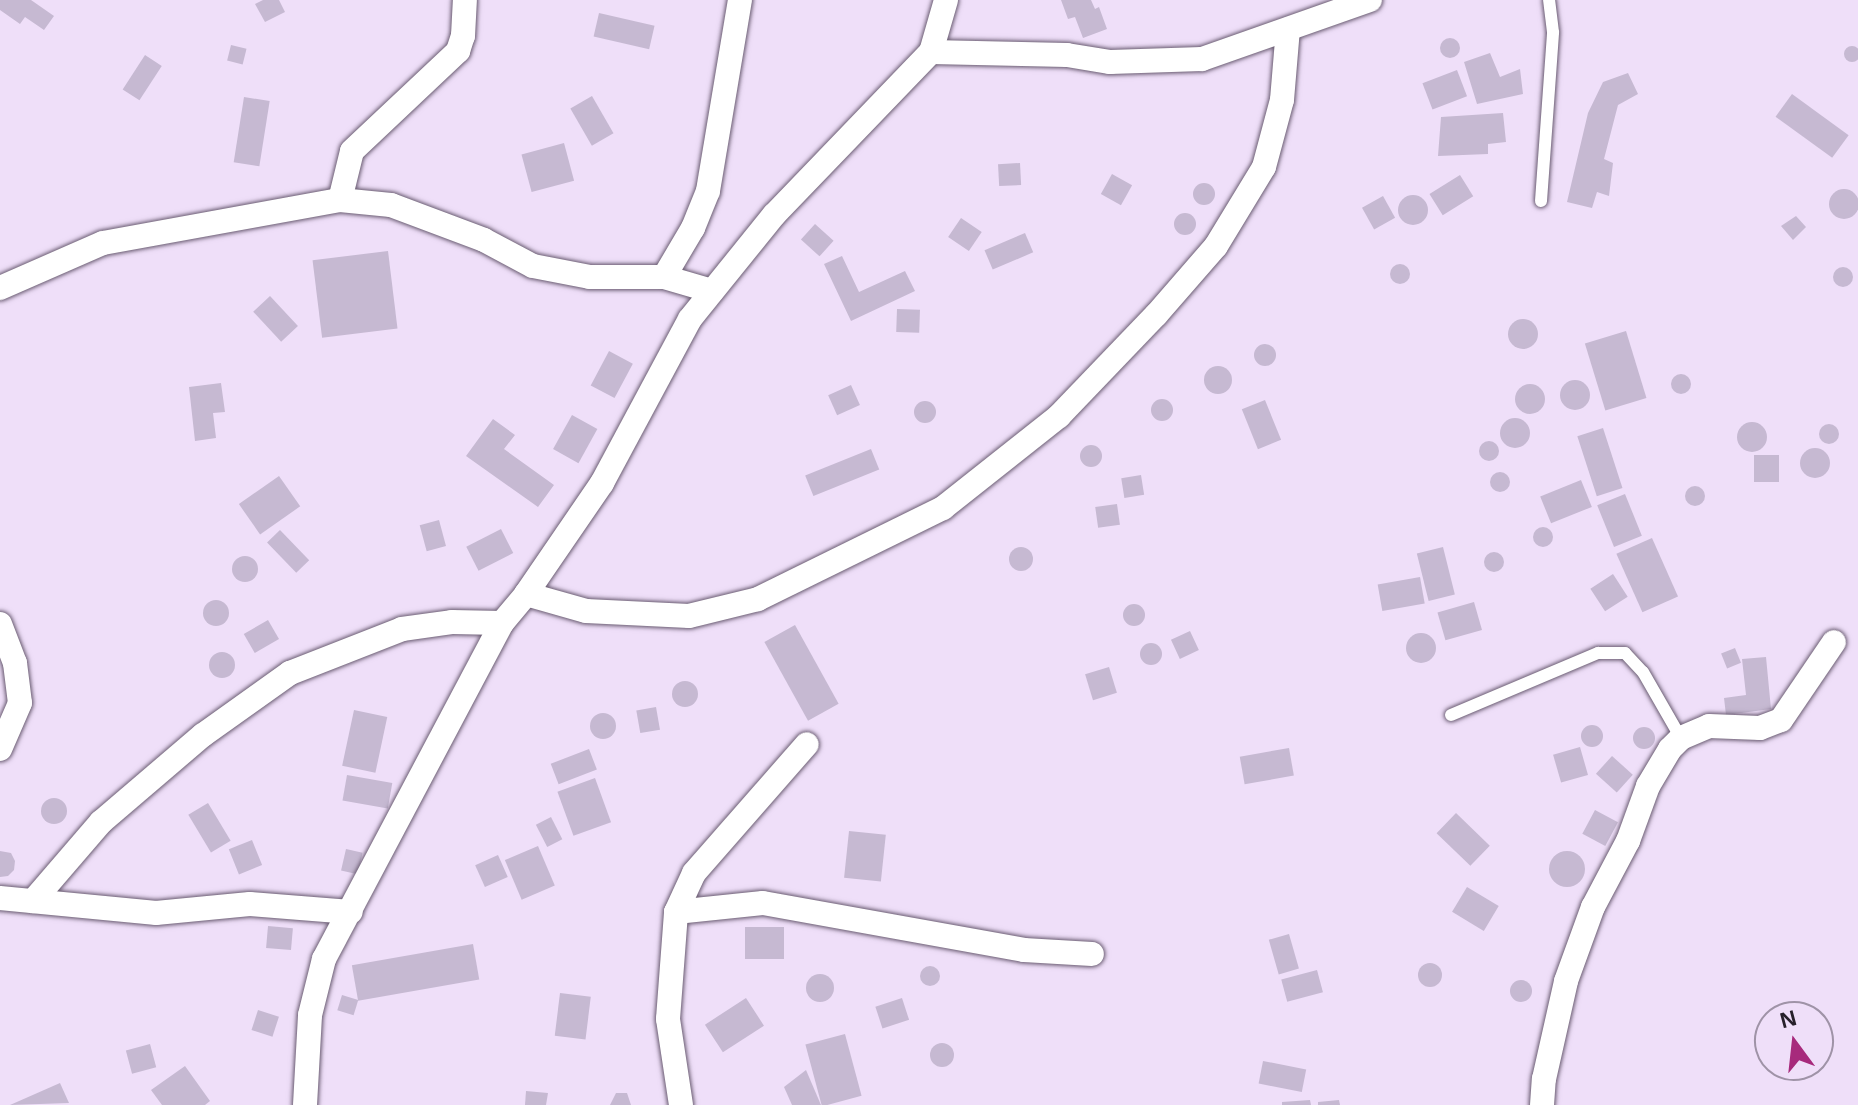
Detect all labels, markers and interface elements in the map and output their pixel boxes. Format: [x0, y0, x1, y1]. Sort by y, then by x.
north arrow [1754, 1001, 1834, 1081]
text: N [1777, 1005, 1799, 1033]

